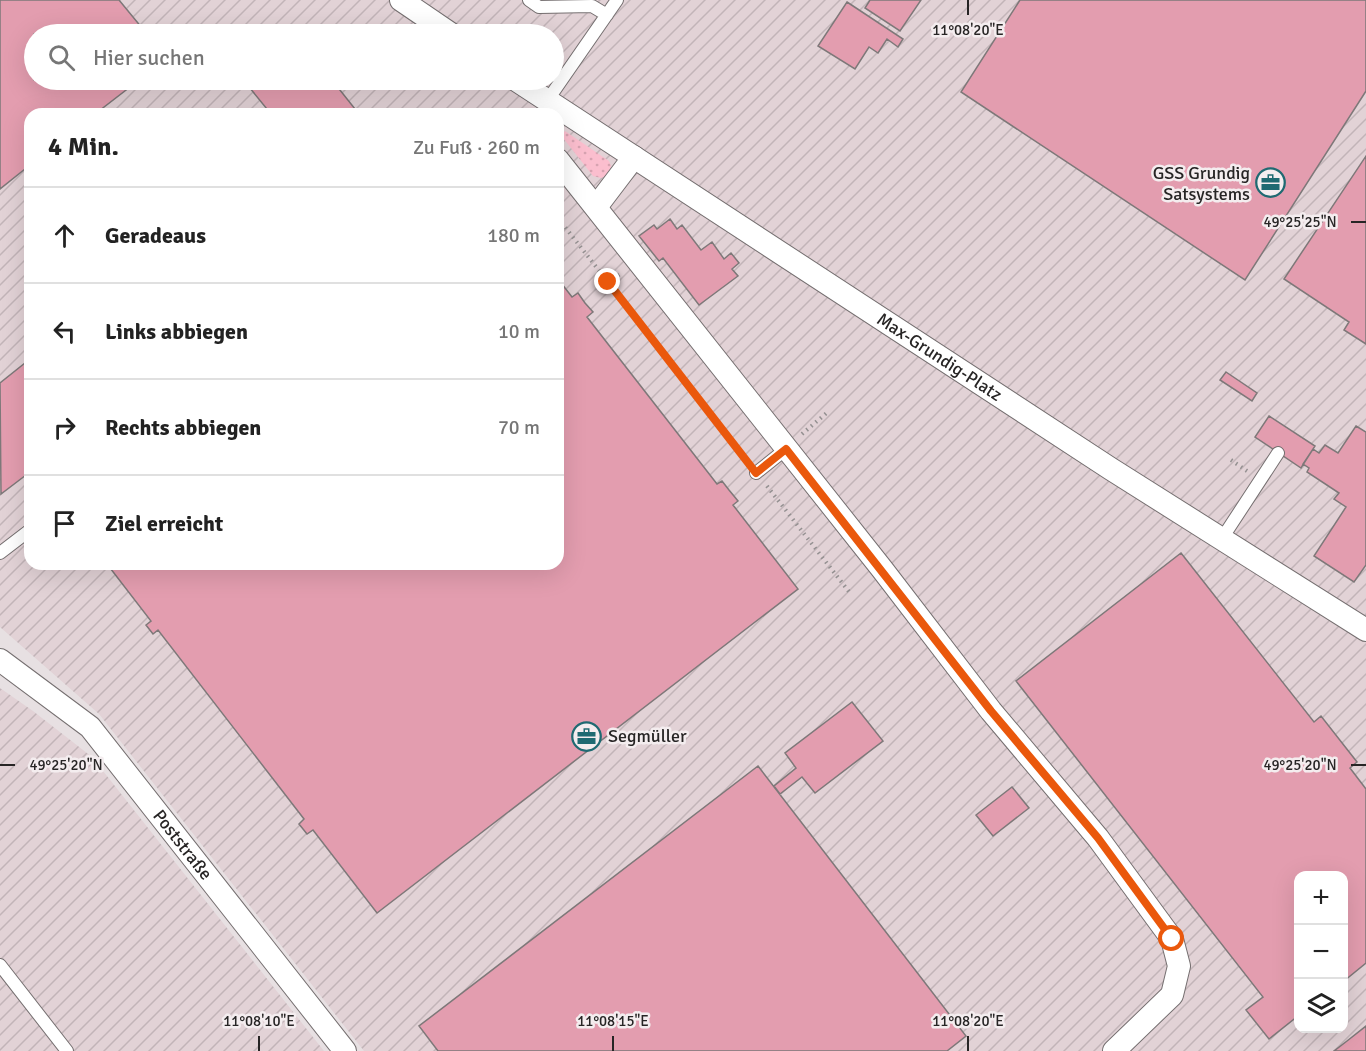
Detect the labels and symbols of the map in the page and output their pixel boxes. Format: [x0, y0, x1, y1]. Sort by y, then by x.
text: 11°08'20"E [932, 21, 1004, 39]
place label: GSS Grundig Satsystems [1153, 162, 1250, 205]
office icon: GSS Grundig Satsystems [1255, 167, 1287, 199]
text: 49°25'25"N [1263, 213, 1337, 231]
route end [594, 268, 620, 294]
street label: Max-Grundig-Platz [873, 308, 1006, 406]
office icon: Segmüller [571, 720, 603, 752]
place label: Segmüller [608, 725, 687, 747]
text: 49°25'20"N [29, 756, 103, 774]
text: 49°25'20"N [1263, 756, 1337, 774]
street label: Poststraße [148, 805, 217, 884]
route start [1158, 925, 1184, 951]
text: 11°08'10"E [223, 1012, 295, 1030]
text: 11°08'15"E [577, 1012, 649, 1030]
text: 11°08'20"E [932, 1012, 1004, 1030]

